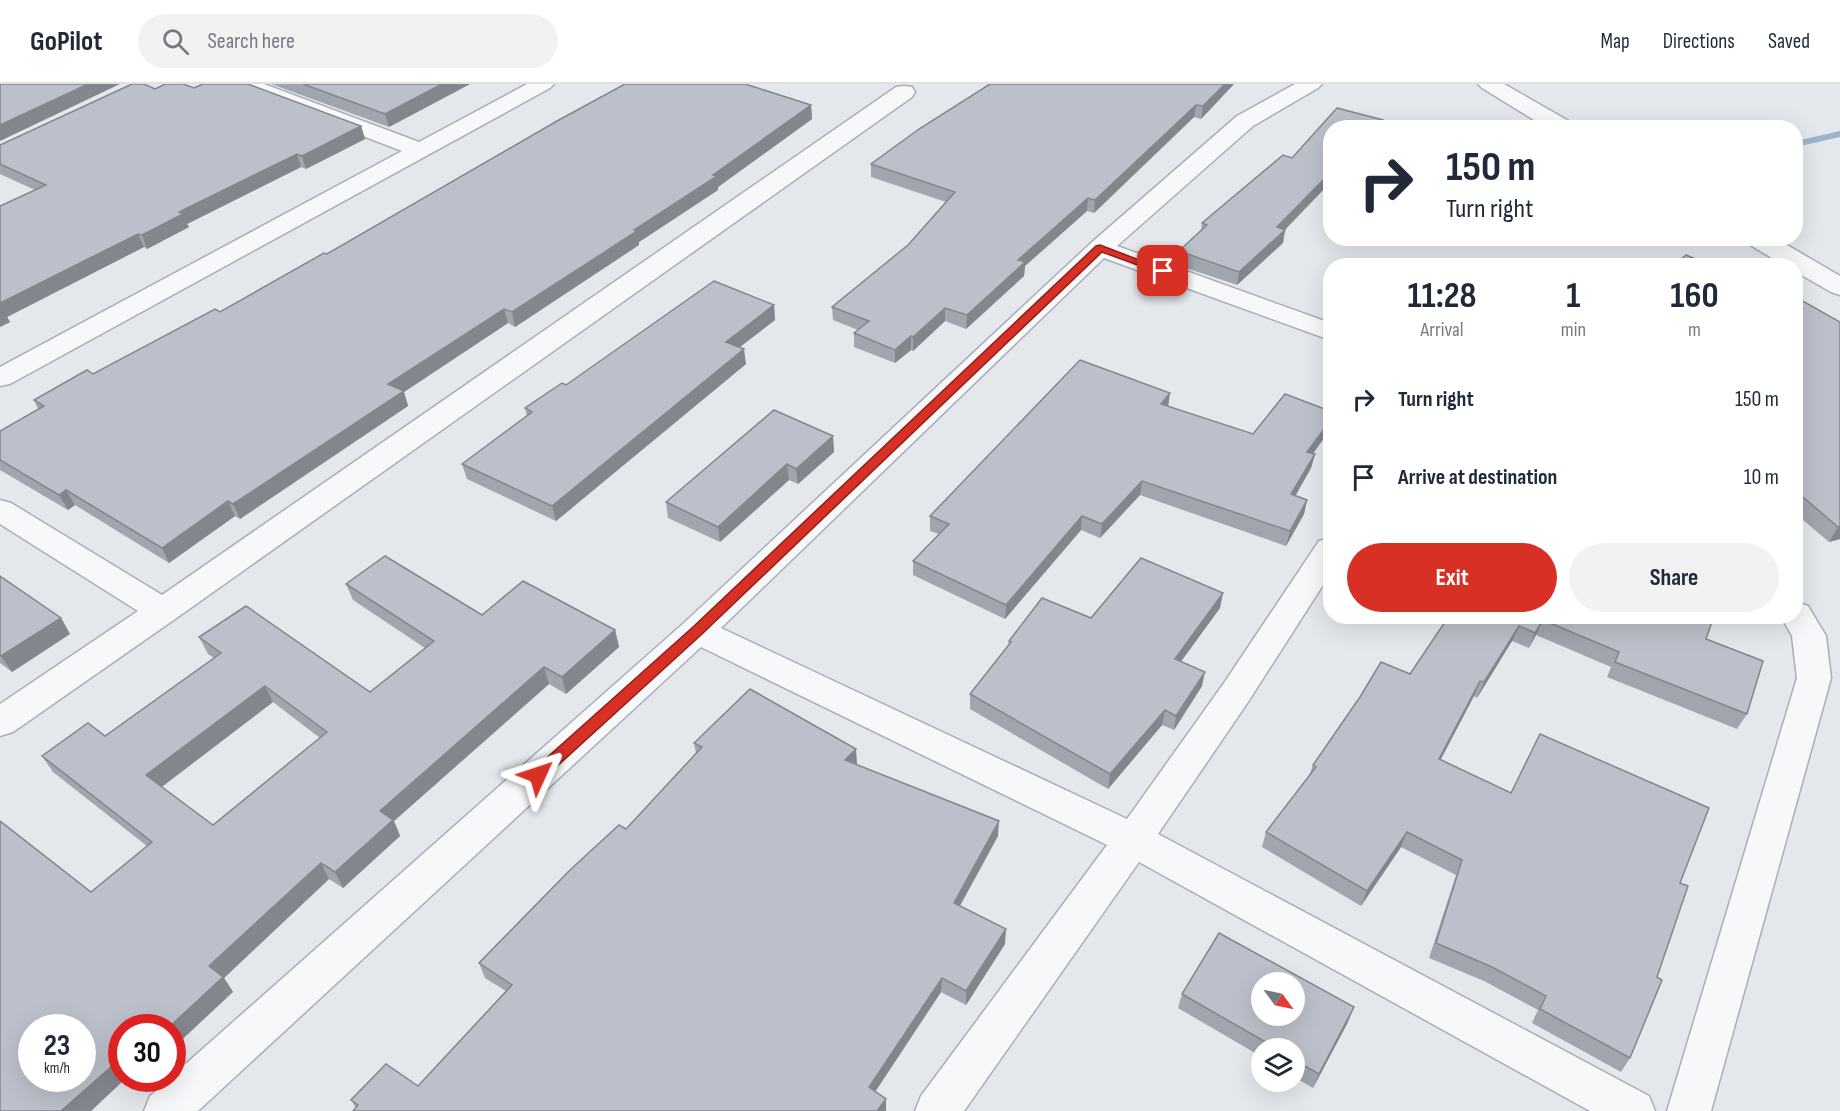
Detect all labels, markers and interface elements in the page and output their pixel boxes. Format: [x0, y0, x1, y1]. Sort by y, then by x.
search box [138, 14, 558, 68]
text: GoPilot [30, 25, 102, 58]
icon: search [159, 25, 192, 58]
text: Search here [207, 28, 295, 55]
text: Map [1600, 29, 1630, 54]
text: Directions [1663, 29, 1735, 54]
text: Saved [1768, 29, 1810, 54]
text: 150 m [1446, 142, 1535, 193]
icon: right [1347, 144, 1425, 222]
text: Turn right [1446, 193, 1533, 225]
pin [1137, 245, 1188, 296]
icon: arrive [1146, 254, 1179, 287]
text: 11:28 [1407, 275, 1476, 318]
text: 1 [1566, 275, 1580, 318]
text: 160 [1670, 275, 1719, 318]
text: Arrival [1420, 318, 1463, 342]
text: min [1561, 318, 1586, 342]
text: m [1688, 318, 1701, 342]
icon: right [1347, 383, 1380, 416]
text: Turn right [1398, 386, 1474, 413]
text: 150 m [1735, 386, 1779, 413]
icon: arrive [1347, 461, 1380, 494]
text: Arrive at destination [1398, 464, 1557, 491]
text: 10 m [1744, 464, 1779, 491]
button: Exit [1347, 543, 1557, 612]
button: Share [1569, 543, 1779, 612]
position arrow [506, 743, 570, 807]
north arrow [1251, 972, 1305, 1026]
map controls [1251, 972, 1305, 1092]
speed limit sign: 30 [108, 1014, 186, 1092]
text: 23 [44, 1028, 70, 1064]
button: layers [1251, 1038, 1305, 1092]
text: km/h [44, 1059, 70, 1078]

